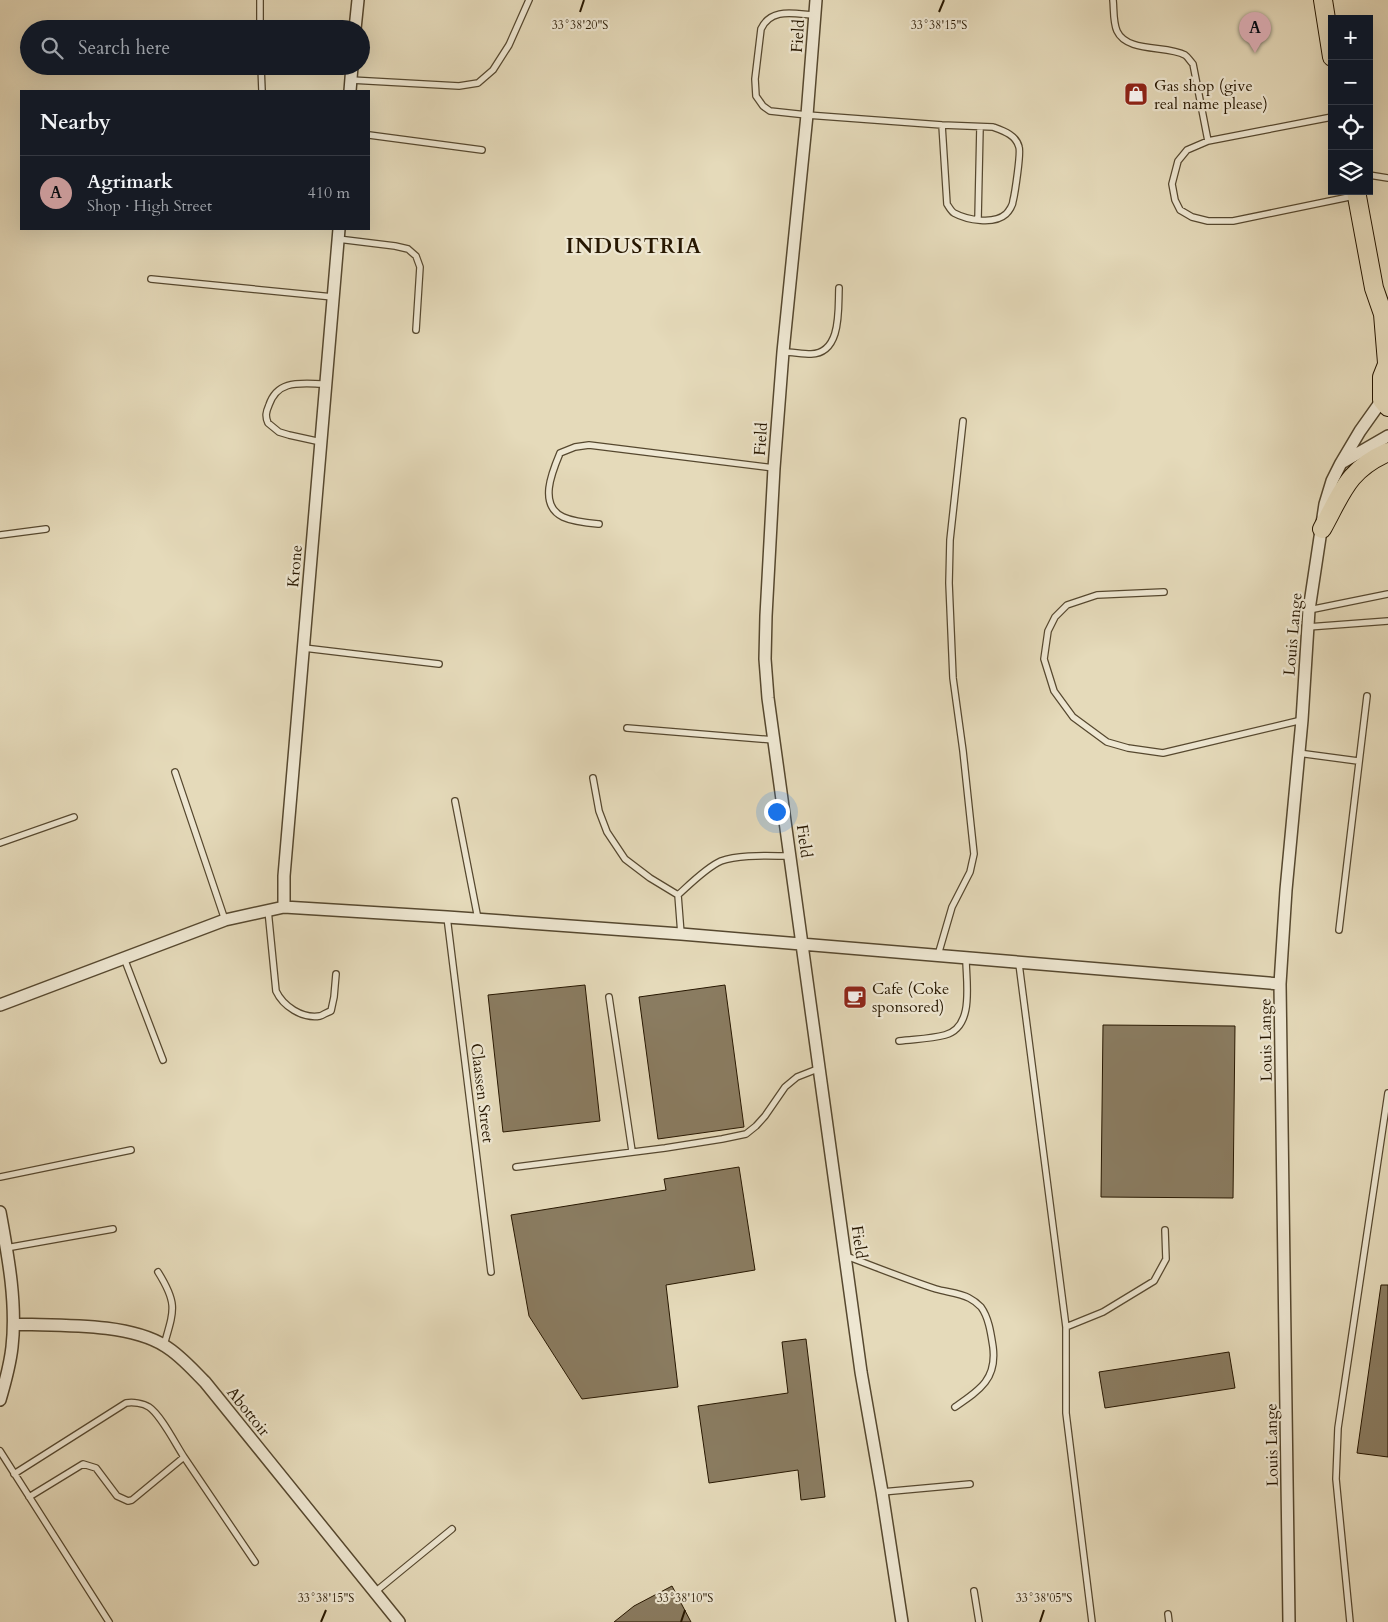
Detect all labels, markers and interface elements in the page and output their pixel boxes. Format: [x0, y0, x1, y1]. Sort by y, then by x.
pin: A [1239, 12, 1271, 53]
map controls [1328, 15, 1373, 195]
button: + [1328, 15, 1373, 60]
text: 33°38'20"S [552, 17, 608, 33]
text: 33°38'15"S [911, 17, 967, 33]
street label: Field [786, 18, 810, 54]
search box [20, 20, 370, 75]
icon: search [38, 34, 66, 62]
text: Search here [78, 35, 170, 61]
button: − [1328, 60, 1373, 105]
place label: Gas shop (give real name please) [1154, 75, 1268, 115]
shop icon: Gas shop (give real name please) [1123, 81, 1149, 107]
button: locate [1328, 105, 1373, 150]
text: Nearby [40, 108, 111, 137]
button: layers [1328, 150, 1373, 195]
text: Agrimark [87, 169, 173, 195]
text: A [50, 182, 62, 204]
text: 410 m [308, 182, 350, 204]
text: Shop · High Street [87, 195, 212, 217]
district label: INDUSTRIA [566, 232, 702, 261]
street label: Field [749, 421, 773, 457]
street label: Krone [282, 544, 308, 588]
street label: Louis Lange [1278, 592, 1308, 676]
your location [764, 799, 790, 825]
street label: Field [791, 823, 817, 860]
place label: Cafe (Coke sponsored) [872, 978, 949, 1018]
cafe icon: Cafe (Coke sponsored) [842, 984, 868, 1010]
street label: Louis Lange [1254, 998, 1278, 1082]
street label: Claassen Street [465, 1042, 499, 1144]
street label: Field [846, 1224, 872, 1261]
street label: Abottoir [222, 1382, 275, 1441]
street label: Louis Lange [1260, 1403, 1284, 1487]
text: 33°38'15"S [298, 1590, 354, 1606]
text: 33°38'10"S [657, 1590, 713, 1606]
text: 33°38'05"S [1016, 1590, 1072, 1606]

